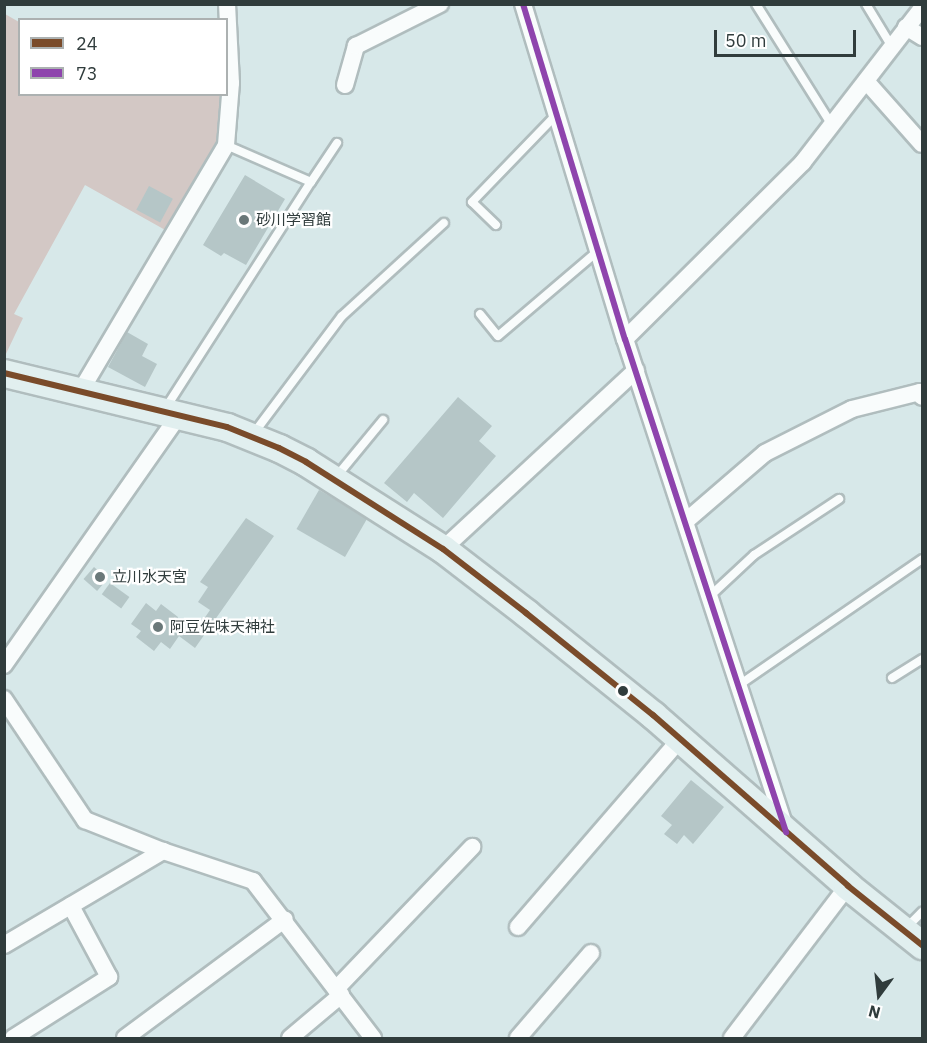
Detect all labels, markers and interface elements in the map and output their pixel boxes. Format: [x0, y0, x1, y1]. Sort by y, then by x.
legend [18, 18, 228, 96]
scale bar [717, 18, 860, 56]
text: 50 m [725, 29, 767, 52]
text: 24 [76, 32, 98, 55]
text: 73 [76, 62, 98, 85]
place label: 砂川学習館 [256, 211, 331, 229]
marker: 砂川学習館 [237, 213, 251, 227]
place label: 立川水天宮 [112, 568, 187, 586]
marker: 立川水天宮 [93, 570, 107, 584]
place label: 阿豆佐味天神社 [170, 618, 275, 636]
marker: 阿豆佐味天神社 [151, 620, 165, 634]
unlabelled marker [617, 685, 629, 697]
north arrow [849, 965, 909, 1025]
text: N [866, 1001, 883, 1024]

